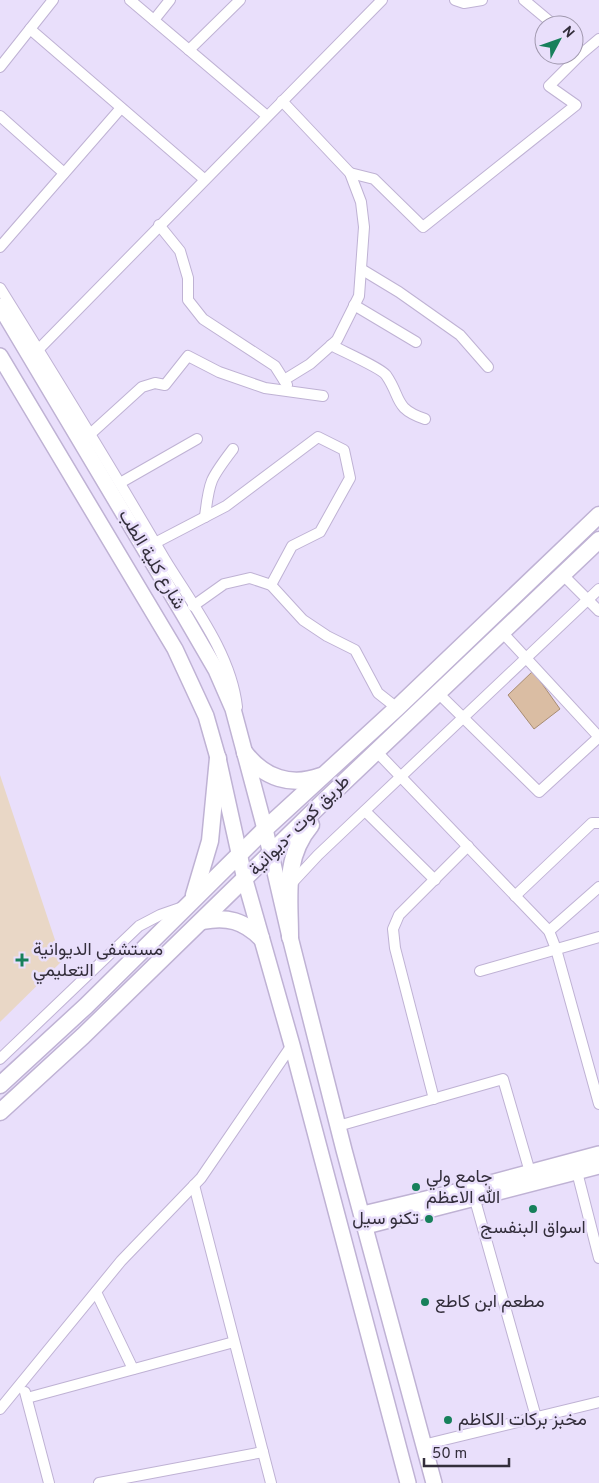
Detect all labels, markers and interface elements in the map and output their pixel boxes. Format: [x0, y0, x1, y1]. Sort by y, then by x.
north arrow [534, 15, 584, 65]
text: N [558, 23, 577, 42]
street label: شارع كلية الطب [112, 506, 190, 614]
street label: طريق كوت -ديوانية [245, 771, 355, 881]
place label: مستشفى الديوانية التعليمي [33, 939, 163, 985]
marker: مستشفى الديوانية التعليمي [15, 953, 29, 967]
place label: جامع ولي الله الاعظم [426, 1166, 500, 1210]
marker: جامع ولي الله الاعظم [410, 1181, 422, 1193]
marker: اسواق البنفسج [527, 1203, 539, 1215]
place label: تكنو سيل [352, 1208, 419, 1231]
marker: تكنو سيل [423, 1213, 435, 1225]
place label: اسواق البنفسج [480, 1217, 586, 1240]
place label: مطعم ابن كاطع [435, 1291, 545, 1314]
marker: مطعم ابن كاطع [419, 1296, 431, 1308]
place label: مخبز بركات الكاظم [458, 1409, 587, 1432]
marker: مخبز بركات الكاظم [442, 1414, 454, 1426]
scale bar [424, 1436, 509, 1468]
text: 50 m [432, 1445, 467, 1464]

